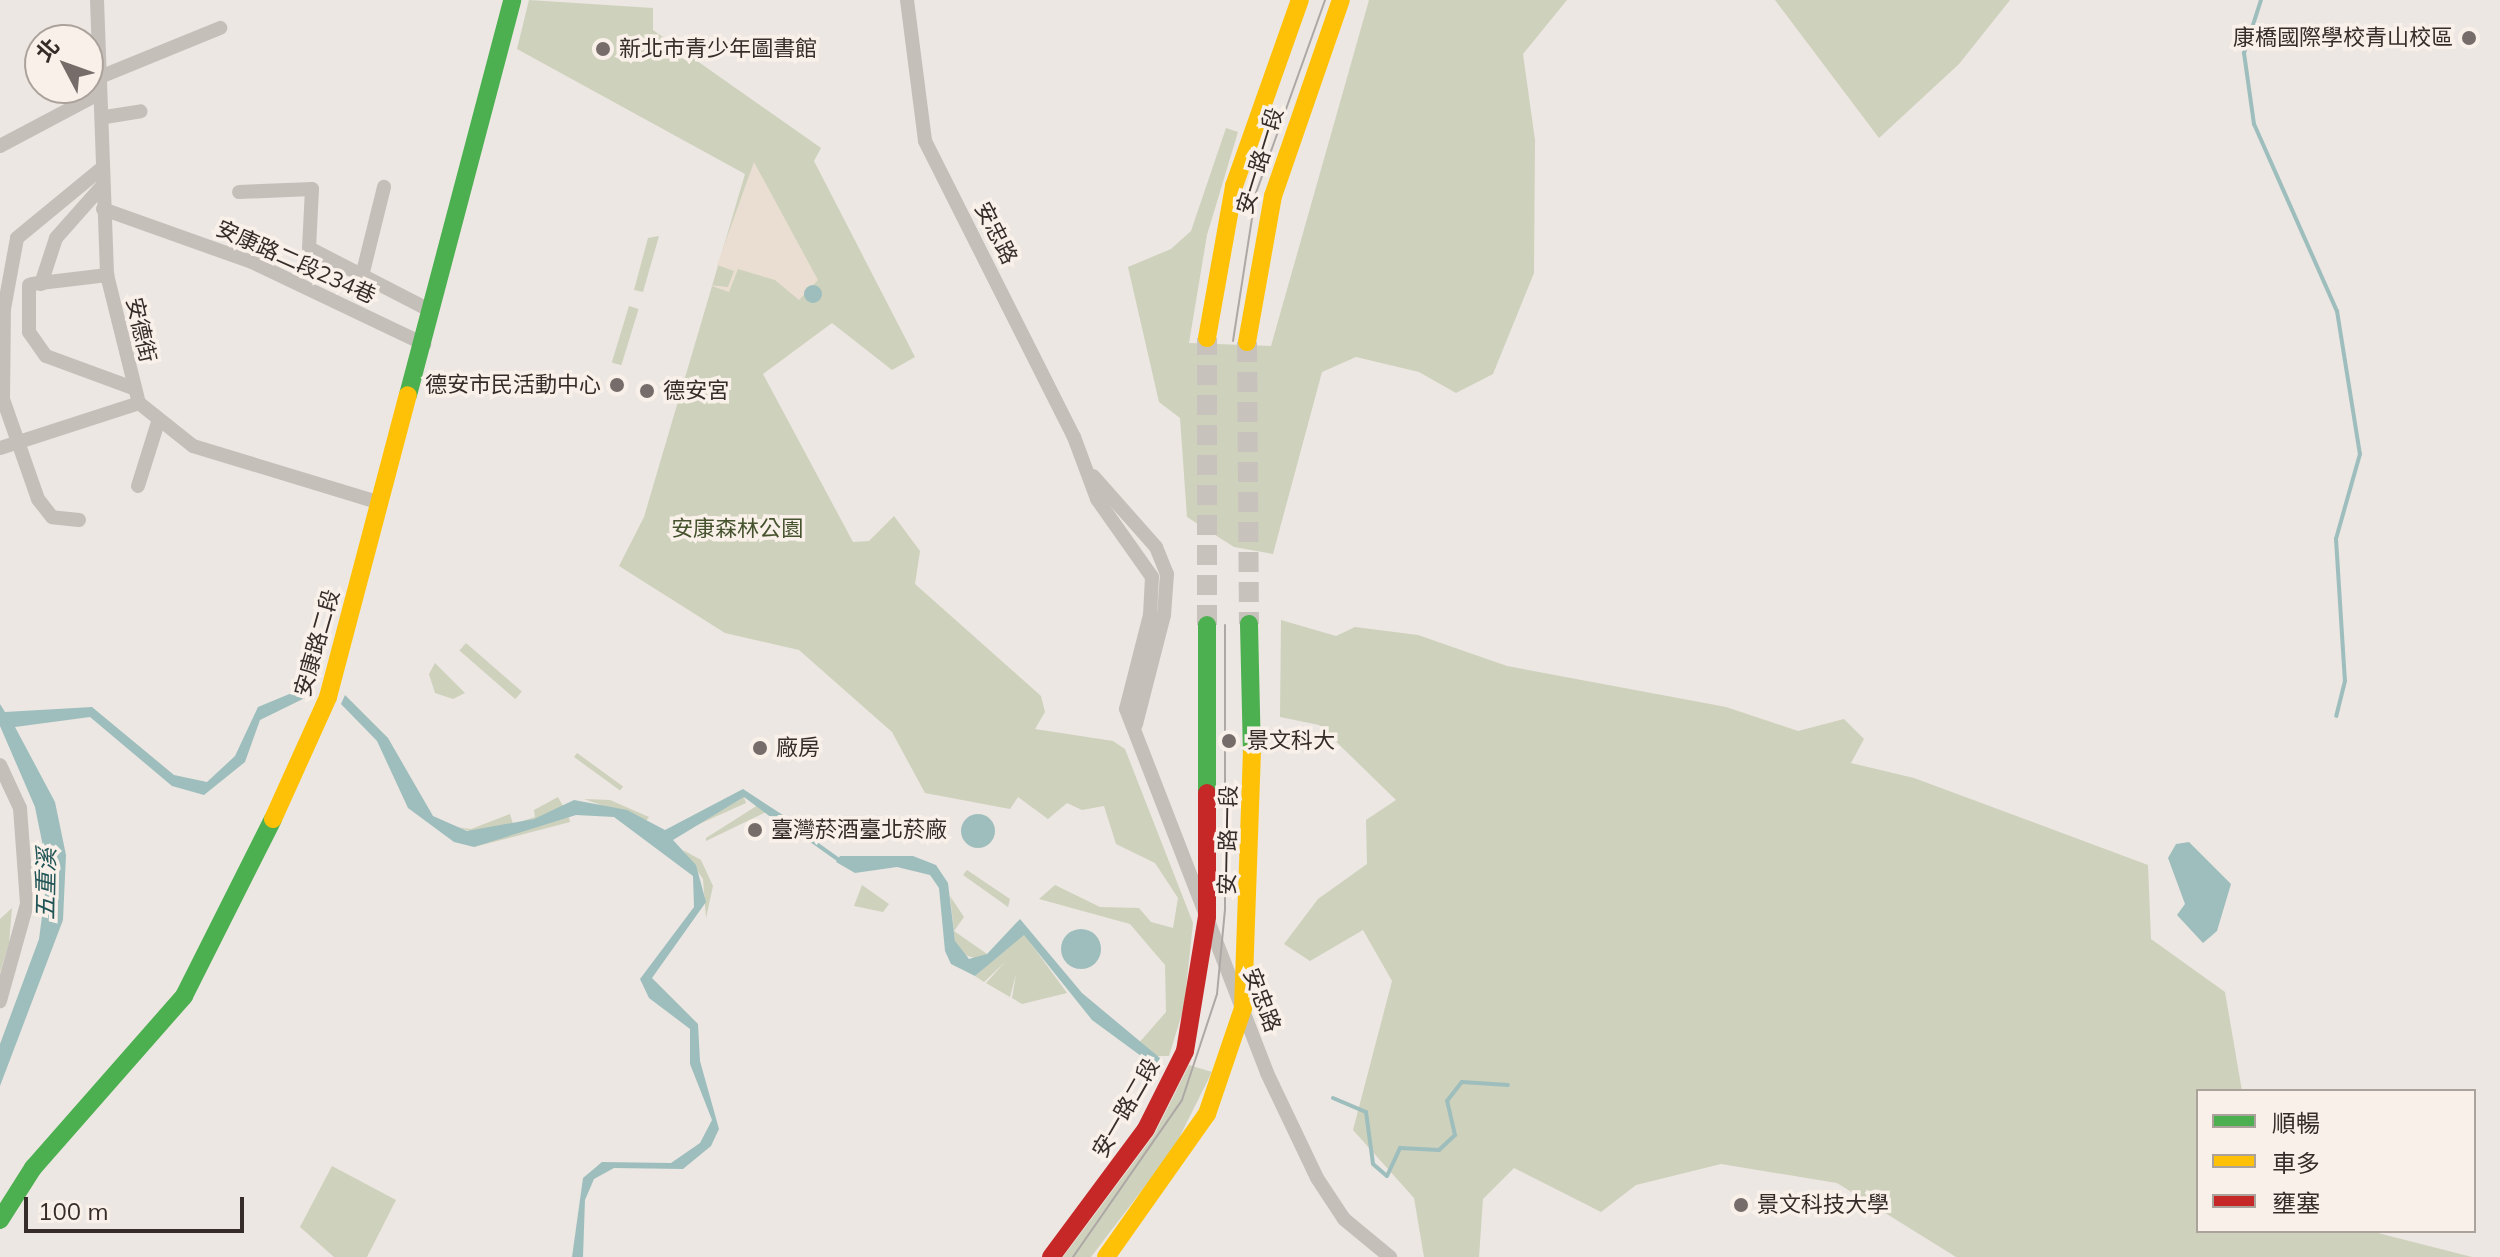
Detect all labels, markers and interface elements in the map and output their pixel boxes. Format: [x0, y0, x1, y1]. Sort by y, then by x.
north arrow [24, 24, 104, 104]
place label: 康橋國際學校青山校區 [2233, 25, 2453, 51]
marker: 康橋國際學校青山校區 [2460, 29, 2478, 47]
text: 北 [30, 32, 65, 67]
place label: 新北市青少年圖書館 [619, 36, 817, 62]
marker: 新北市青少年圖書館 [594, 40, 612, 58]
street label: 安一路一段 [1231, 105, 1289, 217]
street label: 安忠路 [969, 198, 1023, 268]
street label: 安康路二段234巷 [212, 215, 380, 309]
street label: 安德街 [121, 295, 161, 365]
place label: 德安市民活動中心 [425, 372, 601, 398]
marker: 德安市民活動中心 [608, 376, 626, 394]
place label: 德安宮 [663, 378, 729, 404]
marker: 德安宮 [638, 382, 656, 400]
park label: 安康森林公園 [671, 516, 803, 542]
street label: 安康路二段 [289, 586, 345, 700]
place label: 景文科大 [1247, 728, 1335, 754]
marker: 景文科大 [1218, 730, 1240, 752]
place label: 廠房 [776, 735, 820, 761]
marker: 廠房 [751, 739, 769, 757]
street label: 安一路一段 [1214, 785, 1242, 895]
place label: 臺灣菸酒臺北菸廠 [771, 817, 947, 843]
marker: 臺灣菸酒臺北菸廠 [746, 821, 764, 839]
water label: 五重溪 [31, 848, 61, 920]
street label: 安忠路 [1238, 964, 1286, 1036]
street label: 安一路二段 [1087, 1054, 1165, 1162]
legend [2196, 1089, 2476, 1233]
text: 順暢 [2272, 1108, 2320, 1138]
text: 車多 [2272, 1148, 2320, 1178]
scale bar [28, 1181, 248, 1231]
text: 壅塞 [2272, 1188, 2320, 1218]
place label: 景文科技大學 [1757, 1192, 1889, 1218]
text: 100 m [38, 1196, 109, 1226]
marker: 景文科技大學 [1732, 1196, 1750, 1214]

